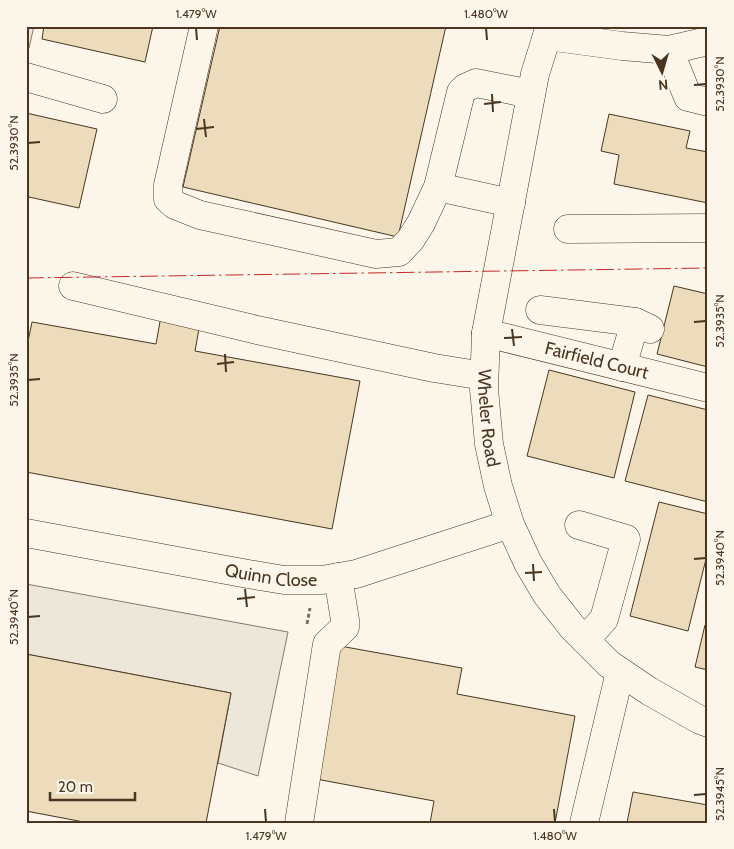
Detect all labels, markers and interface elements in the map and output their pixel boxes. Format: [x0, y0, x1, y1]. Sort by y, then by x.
text: 1.479°W [175, 6, 217, 21]
text: 1.480°W [464, 6, 509, 21]
north arrow [636, 48, 686, 98]
text: 52.3930°N [712, 56, 727, 112]
text: N [657, 76, 669, 94]
text: 52.3930°N [6, 115, 21, 171]
text: 52.3935°N [712, 294, 727, 348]
street label: Fairfield Court [543, 337, 651, 384]
text: 52.3935°N [6, 353, 21, 407]
street label: Wheler Road [473, 369, 505, 469]
text: 52.3940°N [712, 530, 727, 586]
street label: Quinn Close [223, 559, 317, 591]
text: 52.3940°N [6, 589, 21, 645]
text: 52.3945°N [712, 767, 727, 821]
scale bar [50, 769, 135, 801]
text: 20 m [58, 778, 93, 796]
text: 1.479°W [245, 828, 287, 843]
text: 1.480°W [533, 828, 578, 843]

